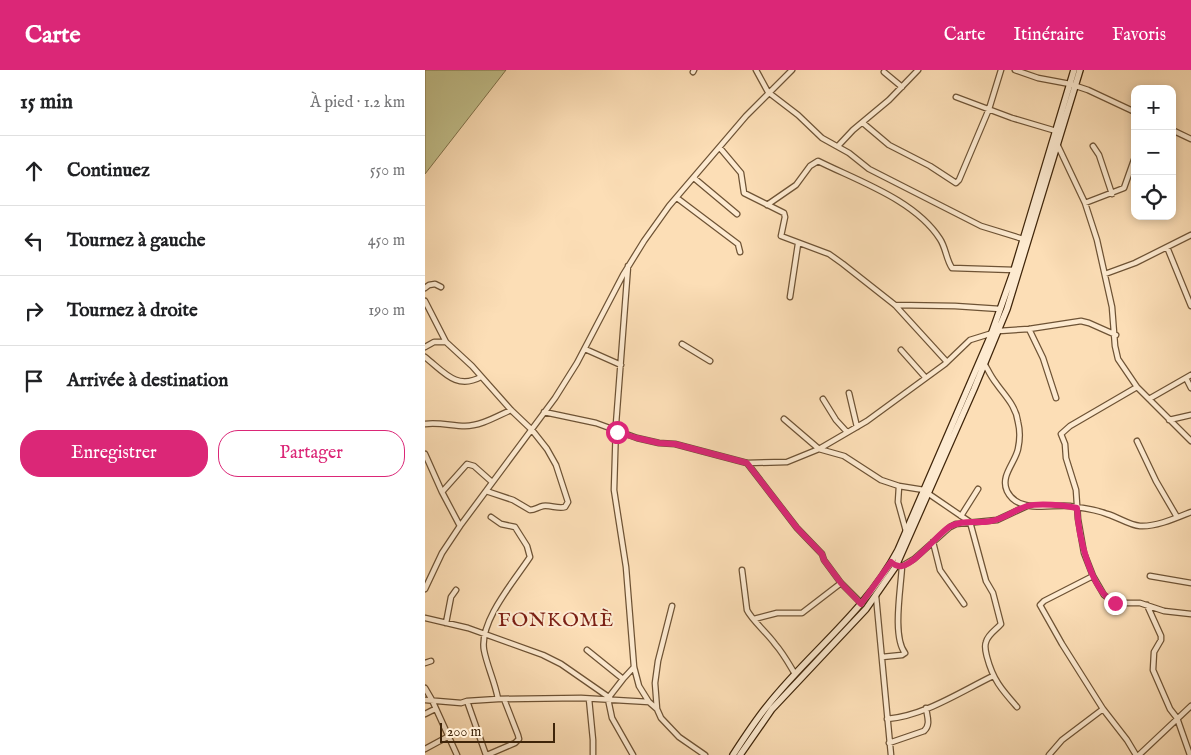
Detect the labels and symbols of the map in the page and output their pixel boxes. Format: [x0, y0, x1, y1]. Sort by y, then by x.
route start [606, 421, 629, 444]
route end [1104, 592, 1127, 615]
district label: FONKOMÈ [498, 608, 614, 633]
scale bar [440, 720, 555, 743]

